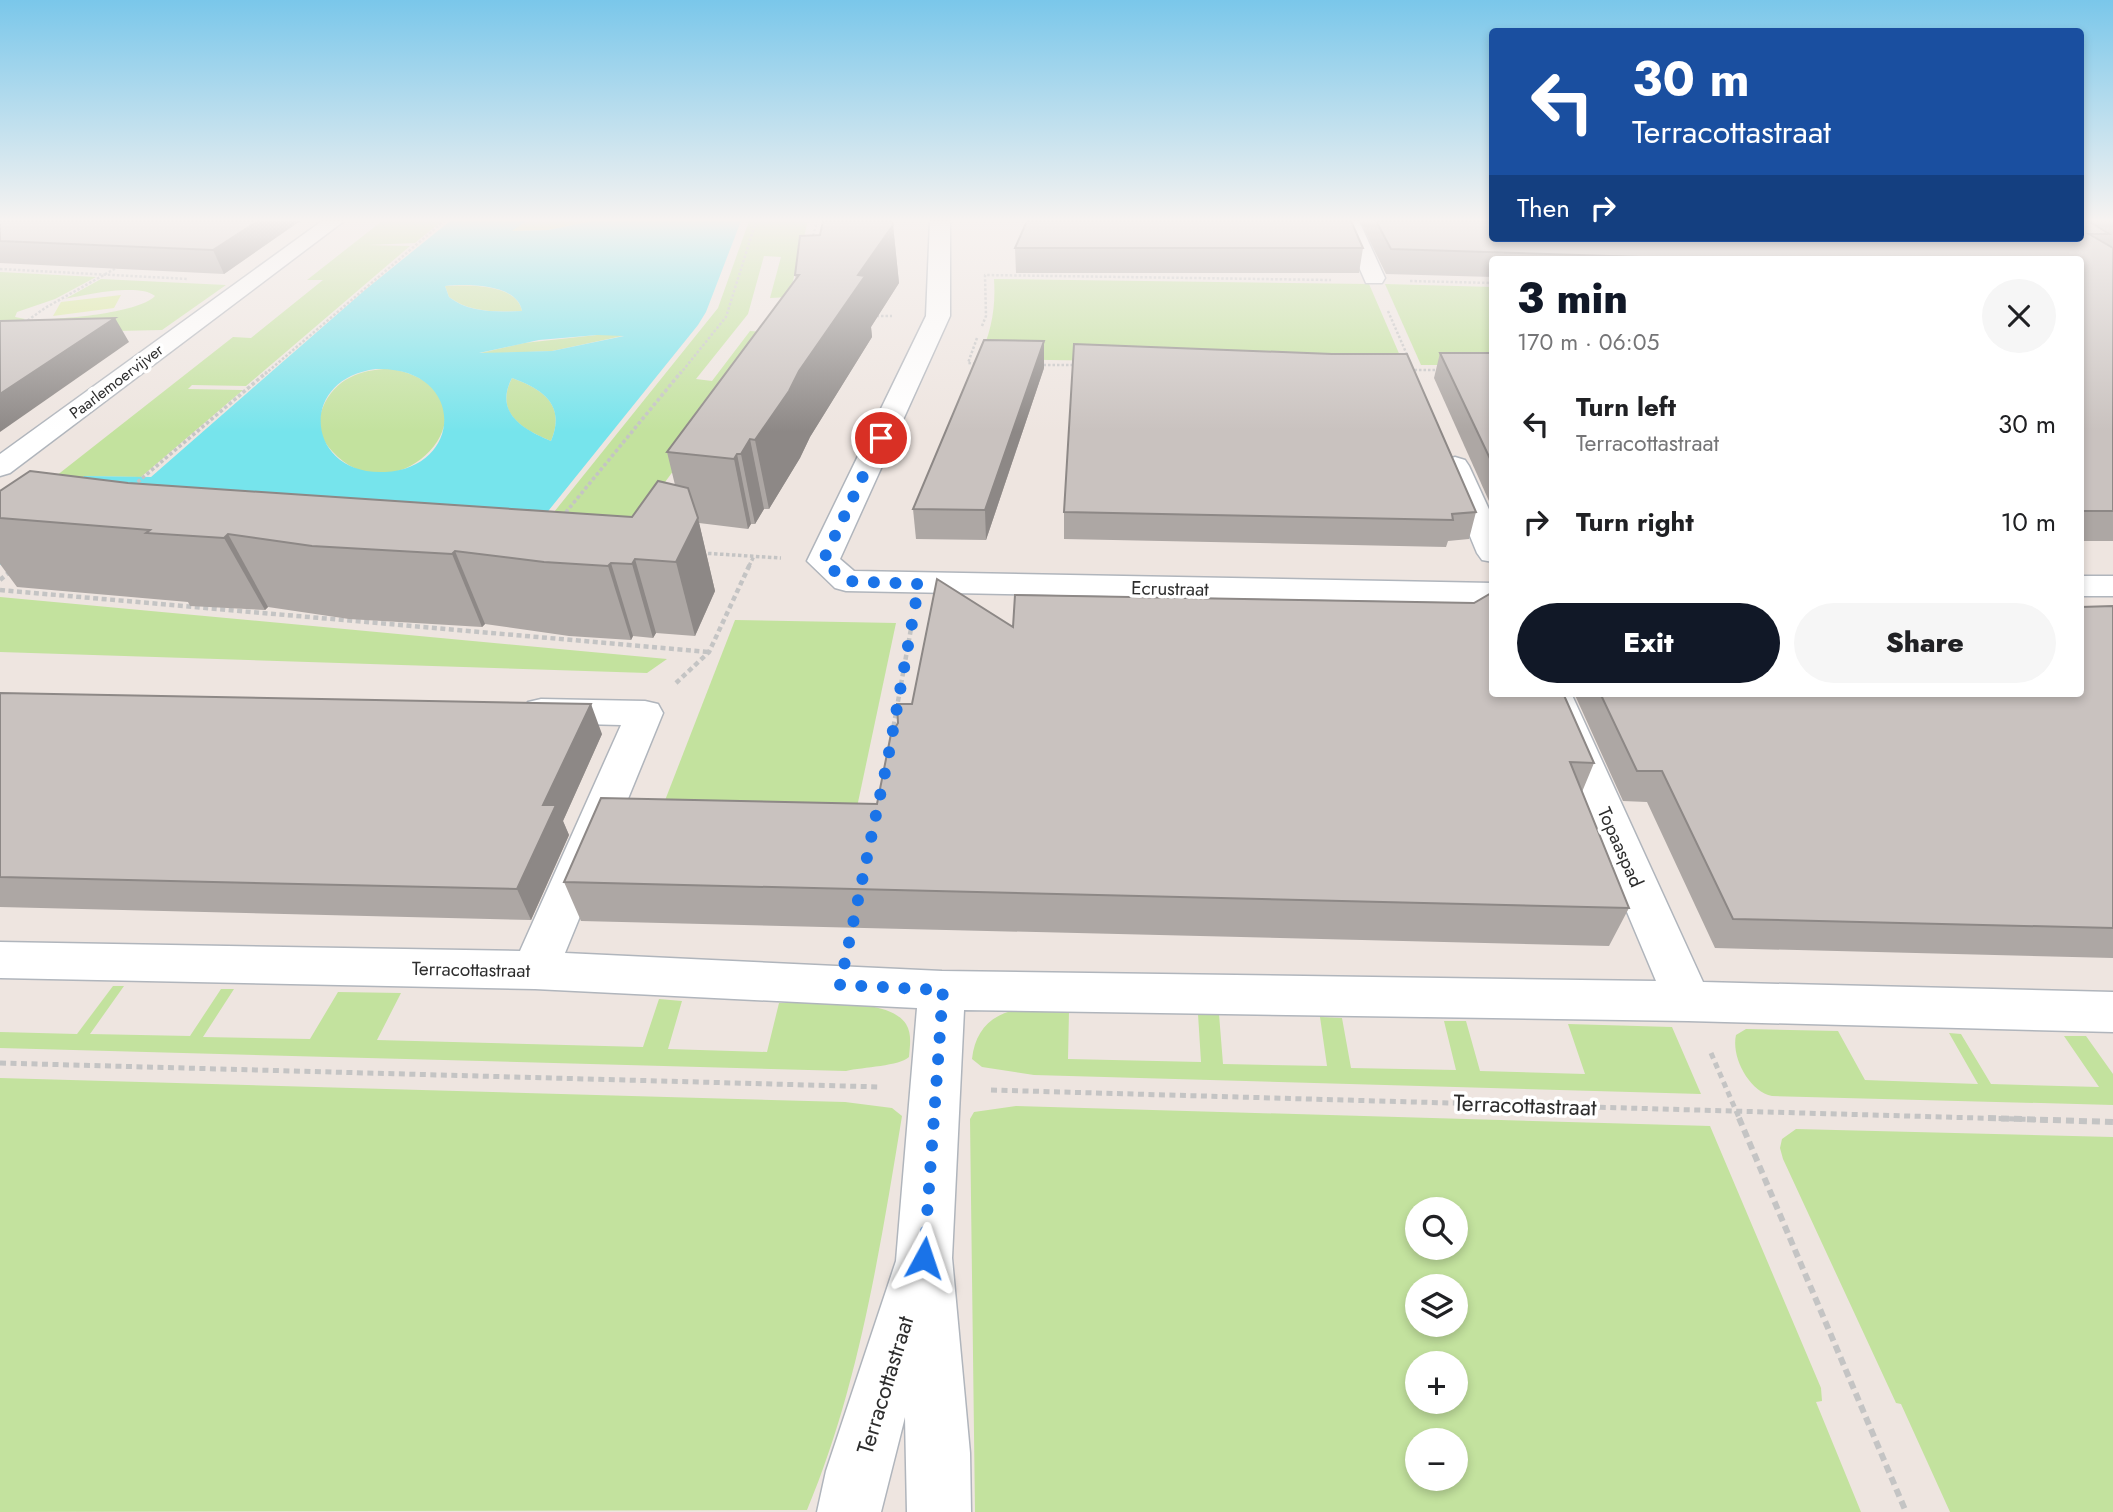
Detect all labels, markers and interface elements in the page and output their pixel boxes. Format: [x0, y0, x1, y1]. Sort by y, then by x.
text: 30 m [1632, 44, 1750, 114]
icon: left [1517, 56, 1608, 147]
text: Terracottastraat [1632, 109, 1831, 155]
text: Then [1517, 189, 1570, 227]
icon: right [1584, 189, 1622, 227]
text: 3 min [1517, 268, 1628, 329]
button: close [1982, 279, 2056, 353]
text: 170 m · 06:05 [1517, 325, 1660, 359]
street label: Paarlemoervijver [65, 338, 168, 424]
text: Turn left [1576, 388, 1676, 426]
icon: left [1517, 405, 1555, 443]
text: 30 m [1998, 405, 2056, 443]
pin [851, 408, 911, 468]
icon: arrive [862, 419, 900, 457]
text: Terracottastraat [1576, 426, 1719, 460]
icon: right [1517, 503, 1555, 541]
text: Turn right [1576, 503, 1694, 541]
text: 10 m [2001, 503, 2056, 541]
street label: Ecrustraat [1131, 574, 1209, 603]
button: Exit [1517, 603, 1780, 683]
button: Share [1794, 603, 2056, 683]
street label: Topaaspad [1591, 803, 1650, 891]
street label: Terracottastraat [412, 955, 531, 984]
street label: Terracottastraat [1453, 1086, 1598, 1125]
map controls [1405, 1197, 1468, 1491]
button: search [1405, 1197, 1468, 1260]
position arrow [887, 1221, 961, 1295]
button: layers [1405, 1274, 1468, 1337]
street label: Terracottastraat [848, 1311, 922, 1458]
button: + [1405, 1351, 1468, 1414]
button: − [1405, 1428, 1468, 1491]

